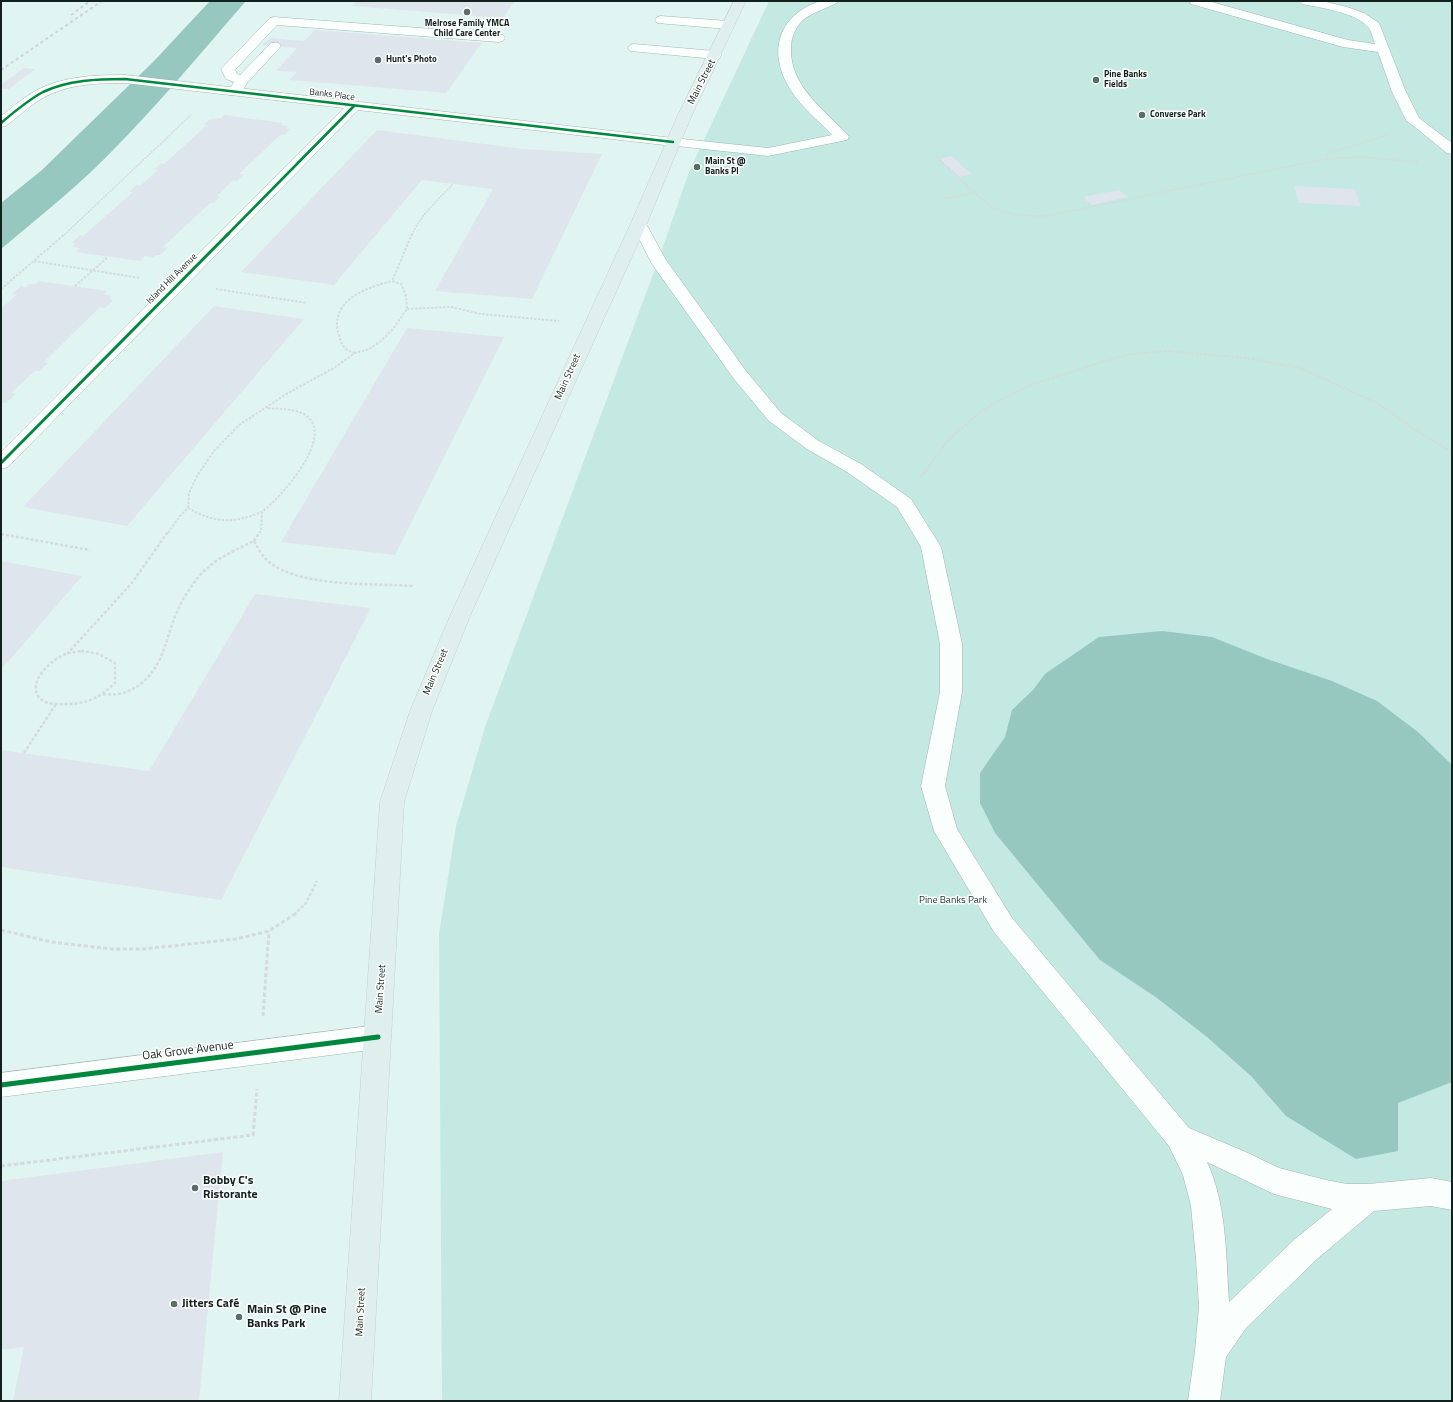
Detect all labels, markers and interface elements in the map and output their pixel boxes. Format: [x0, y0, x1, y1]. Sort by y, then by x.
marker: Melrose Family YMCA Child Care Center [462, 7, 472, 17]
place label: Melrose Family YMCA Child Care Center [425, 19, 509, 40]
marker: Hunt's Photo [373, 55, 383, 65]
place label: Hunt's Photo [386, 55, 437, 65]
street label: Main Street [686, 57, 718, 107]
place label: Pine Banks Fields [1104, 70, 1147, 91]
marker: Pine Banks Fields [1091, 75, 1101, 85]
street label: Banks Place [309, 87, 355, 103]
marker: Converse Park [1137, 110, 1147, 120]
place label: Converse Park [1150, 110, 1206, 120]
place label: Main St @ Banks Pl [705, 157, 745, 178]
marker: Main St @ Banks Pl [692, 162, 702, 172]
street label: Island Hill Avenue [145, 252, 199, 306]
street label: Main Street [553, 352, 583, 402]
street label: Main Street [421, 647, 451, 697]
park label: Pine Banks Park [919, 895, 987, 907]
street label: Main Street [373, 964, 389, 1014]
street label: Oak Grove Avenue [142, 1038, 234, 1064]
place label: Bobby C's Ristorante [203, 1174, 258, 1202]
marker: Bobby C's Ristorante [190, 1183, 200, 1193]
street label: Main Street [354, 1287, 368, 1337]
place label: Jitters Café [182, 1297, 239, 1311]
marker: Jitters Café [169, 1299, 179, 1309]
place label: Main St @ Pine Banks Park [247, 1303, 327, 1331]
marker: Main St @ Pine Banks Park [234, 1312, 244, 1322]

